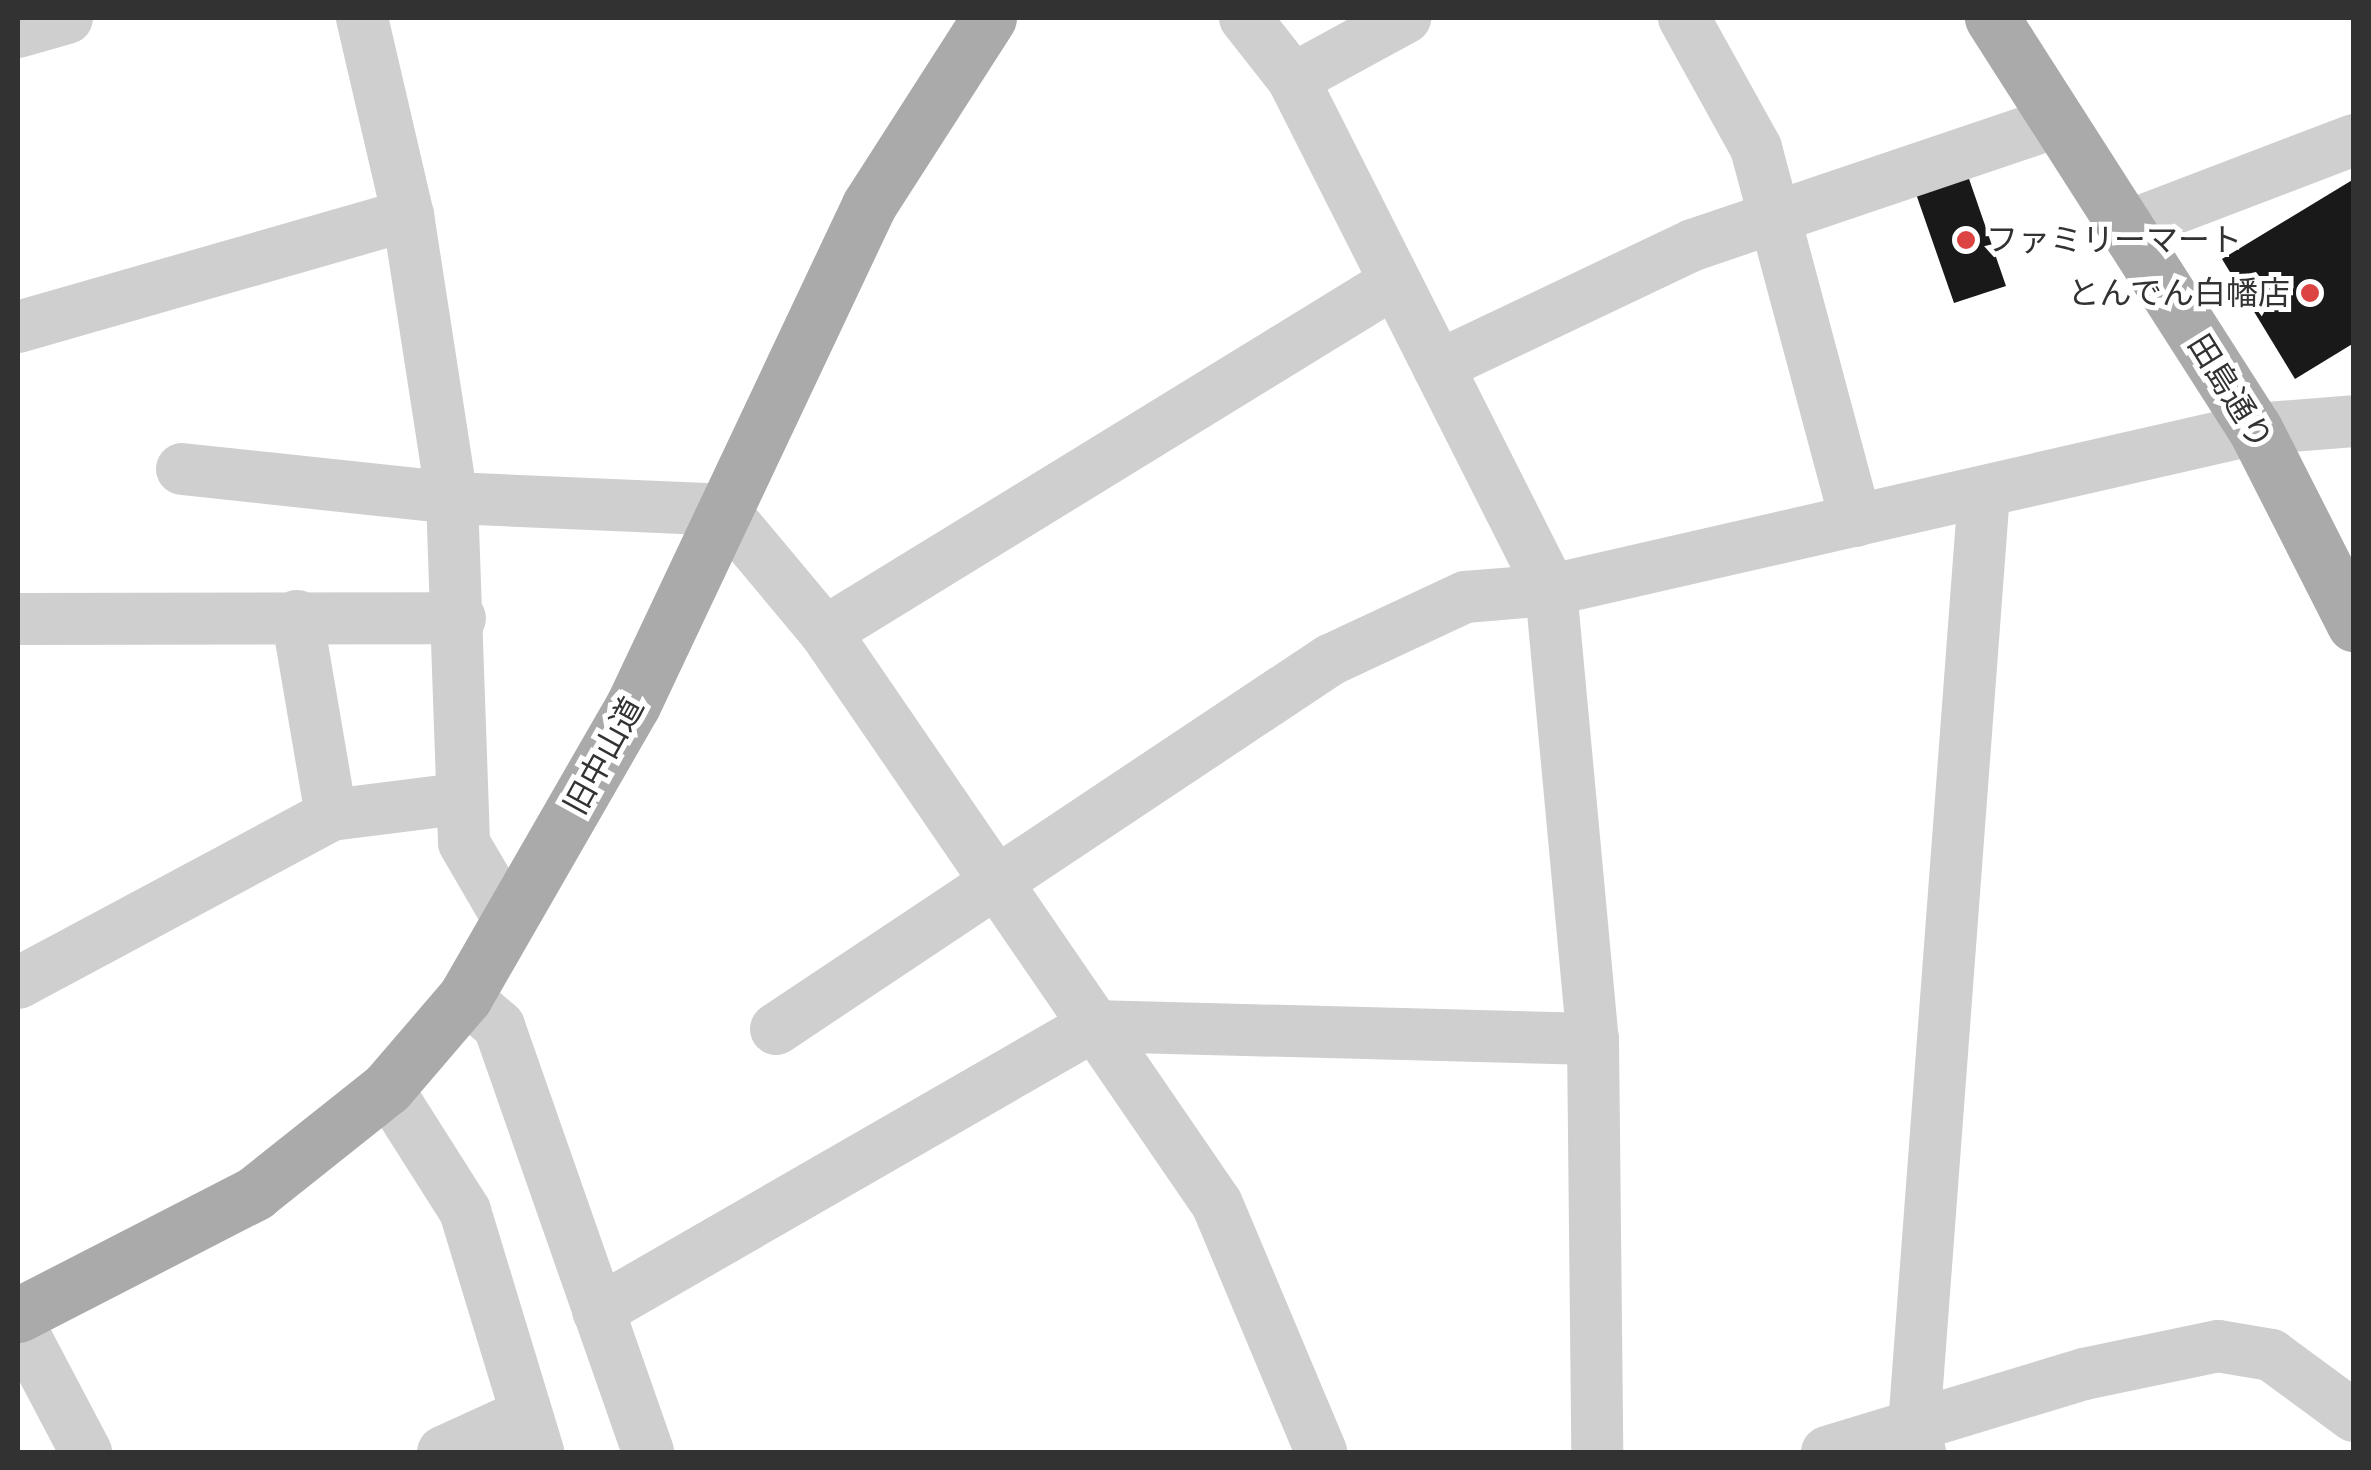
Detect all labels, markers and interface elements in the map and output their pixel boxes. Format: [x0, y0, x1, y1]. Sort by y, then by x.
place label: ファミリーマート [1986, 221, 2242, 259]
marker: ファミリーマート [1955, 229, 1977, 251]
place label: とんでん白幡店 [2066, 274, 2290, 312]
marker: とんでん白幡店 [2299, 282, 2321, 304]
street label: 田島通り [2180, 328, 2280, 456]
street label: 旧中山道 [556, 691, 652, 821]

